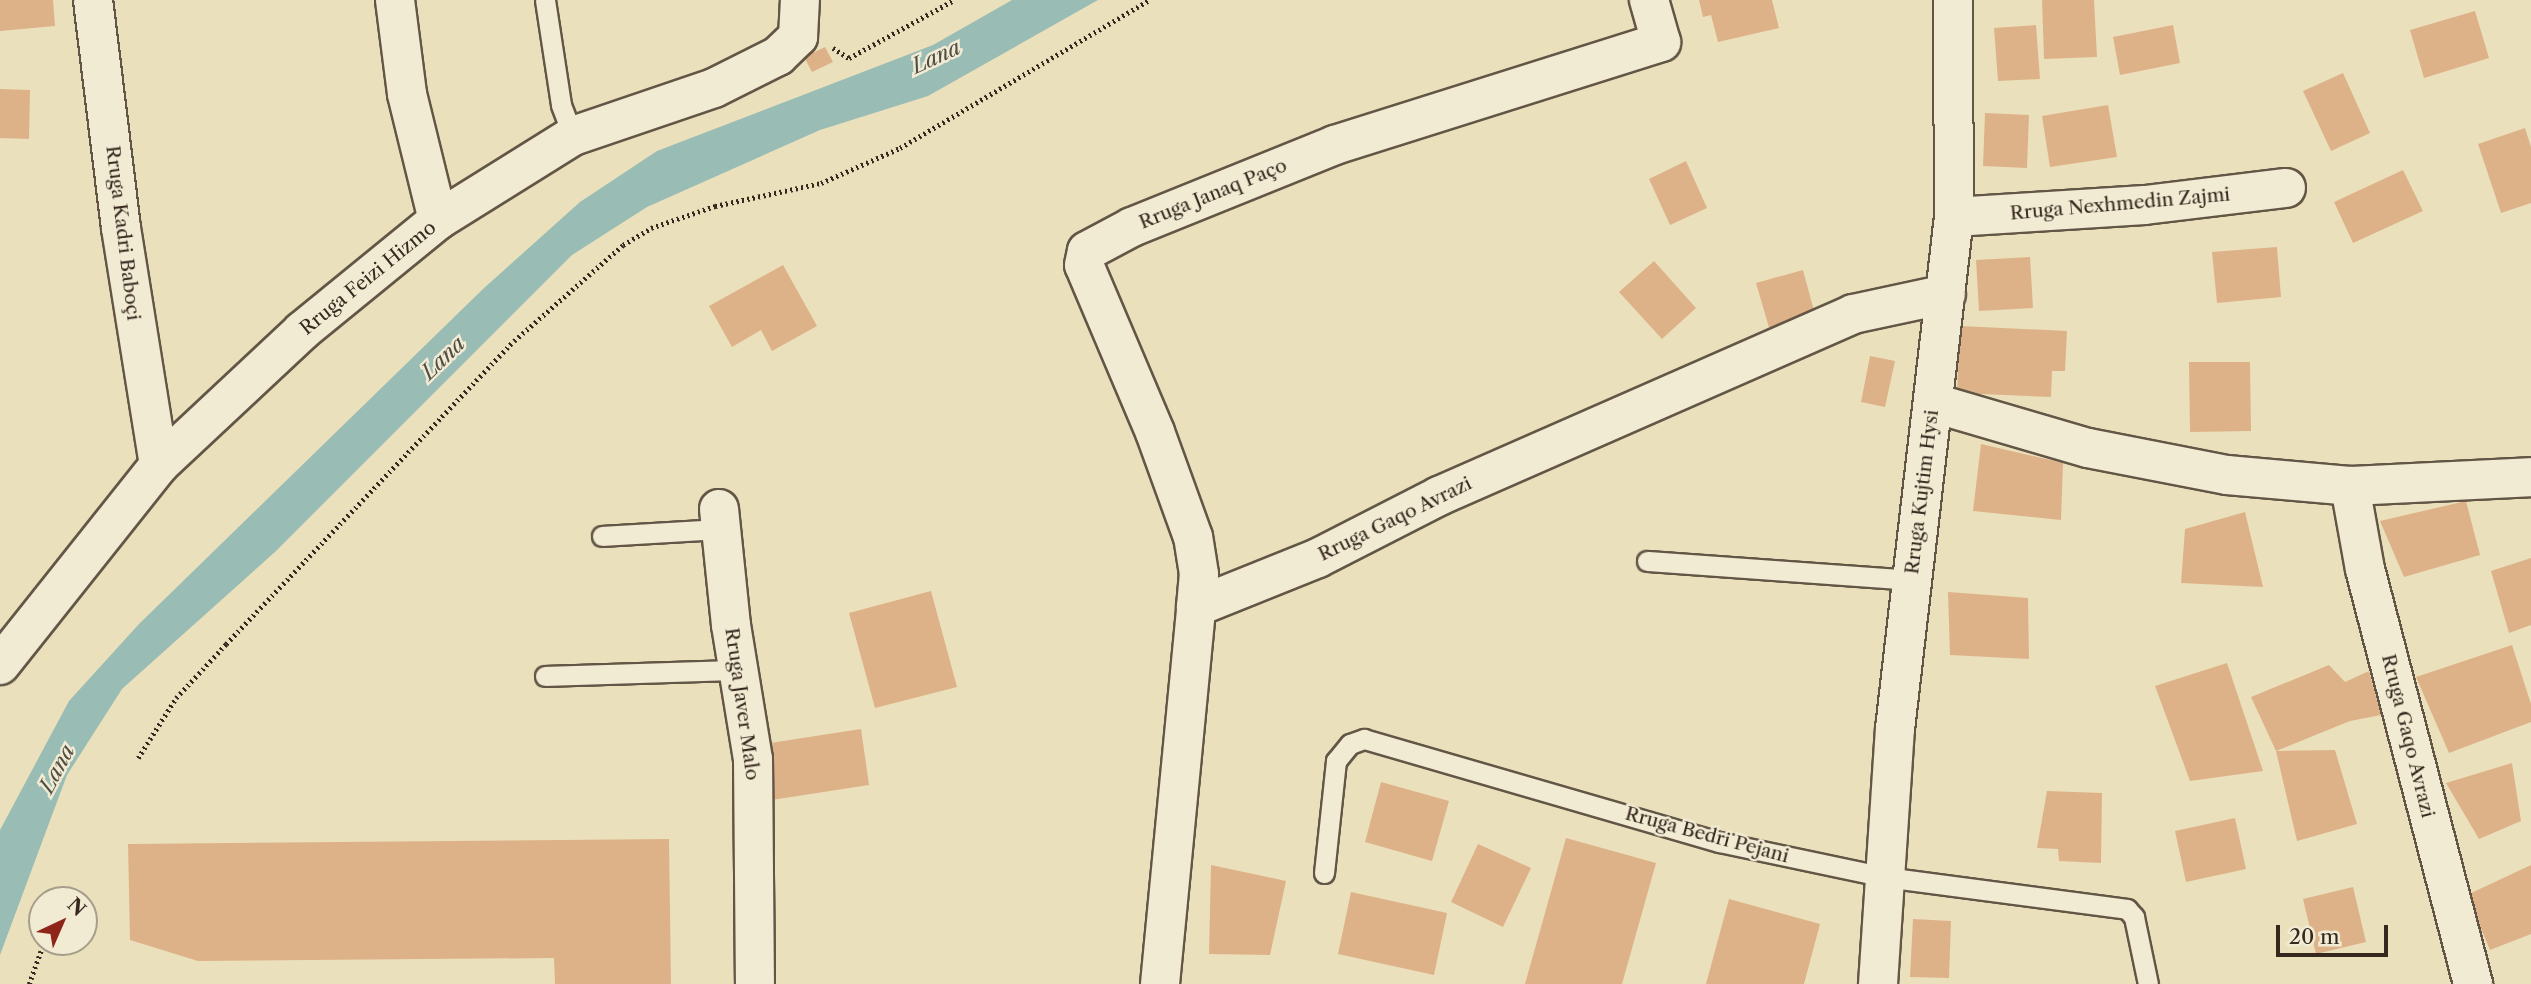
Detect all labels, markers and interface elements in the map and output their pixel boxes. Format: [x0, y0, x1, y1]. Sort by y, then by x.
water label: Lana [908, 35, 964, 79]
street label: Rruga Kadri Baboçi [101, 144, 145, 322]
street label: Rruga Janaq Paço [1136, 154, 1290, 234]
street label: Rruga Nexhmedin Zajmi [2009, 183, 2231, 225]
street label: Rruga Feizi Hizmo [295, 216, 441, 340]
water label: Lana [416, 331, 470, 385]
street label: Rruga Kujtim Hysi [1901, 408, 1943, 576]
street label: Rruga Gaqo Avrazi [1314, 472, 1476, 566]
street label: Rruga Javer Malo [720, 626, 764, 782]
street label: Rruga Gaqo Avrazi [2377, 651, 2439, 821]
water label: Lana [34, 741, 80, 797]
street label: Rruga Bedri Pejani [1623, 802, 1791, 868]
north arrow [28, 886, 98, 956]
text: N [63, 893, 90, 921]
scale bar [2279, 911, 2391, 955]
text: 20 m [2289, 924, 2340, 949]

